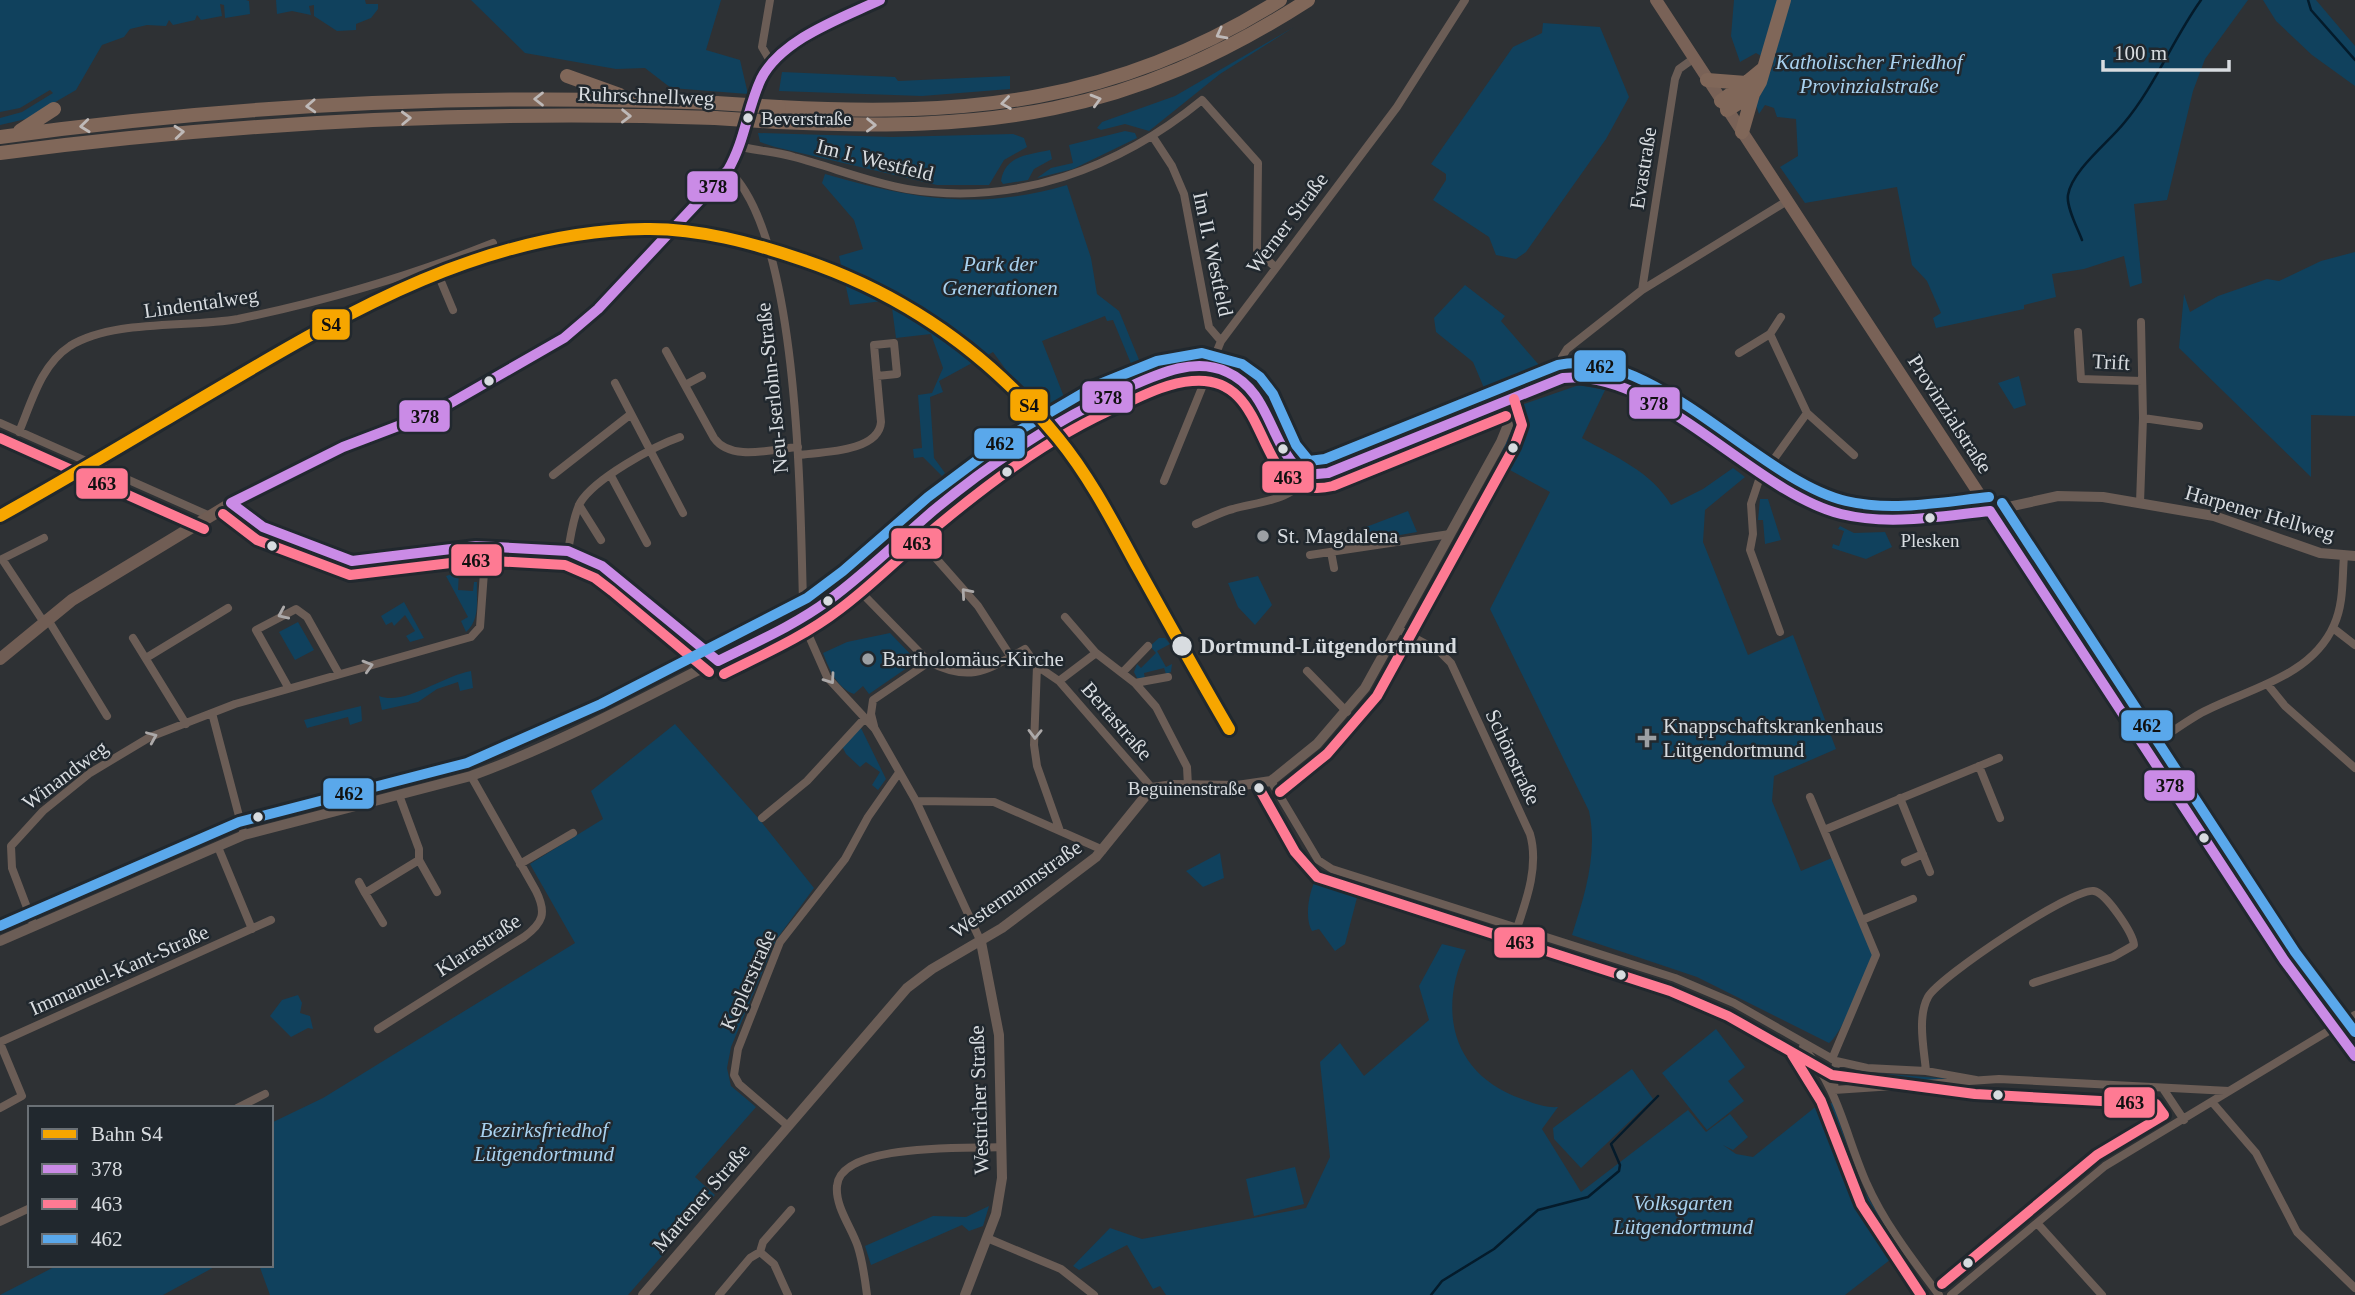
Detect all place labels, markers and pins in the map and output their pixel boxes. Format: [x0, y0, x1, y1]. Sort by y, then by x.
place label: Beverstraße [761, 108, 852, 129]
marker: Beverstraße [741, 111, 755, 125]
unlabelled marker [482, 374, 496, 388]
unlabelled marker [1506, 441, 1520, 455]
unlabelled marker [1276, 442, 1290, 456]
unlabelled marker [1000, 465, 1014, 479]
marker: Plesken [1923, 511, 1937, 525]
place label: St. Magdalena [1277, 524, 1399, 548]
marker: St. Magdalena [1255, 528, 1271, 544]
place label: Plesken [1900, 530, 1960, 551]
unlabelled marker [265, 539, 279, 553]
unlabelled marker [821, 594, 835, 608]
marker: Dortmund-Lütgendortmund [1170, 634, 1194, 658]
place label: Dortmund-Lütgendortmund [1200, 634, 1457, 658]
place label: Bartholomäus-Kirche [882, 647, 1064, 671]
marker: Bartholomäus-Kirche [860, 651, 876, 667]
place label: Knappschaftskrankenhaus Lütgendortmund [1663, 714, 1883, 762]
marker: Knappschaftskrankenhaus Lütgendortmund [1637, 728, 1657, 748]
place label: Beguinenstraße [1128, 778, 1246, 799]
marker: Beguinenstraße [1252, 781, 1266, 795]
unlabelled marker [251, 810, 265, 824]
unlabelled marker [2197, 831, 2211, 845]
unlabelled marker [1614, 968, 1628, 982]
unlabelled marker [1991, 1088, 2005, 1102]
unlabelled marker [1961, 1256, 1975, 1270]

